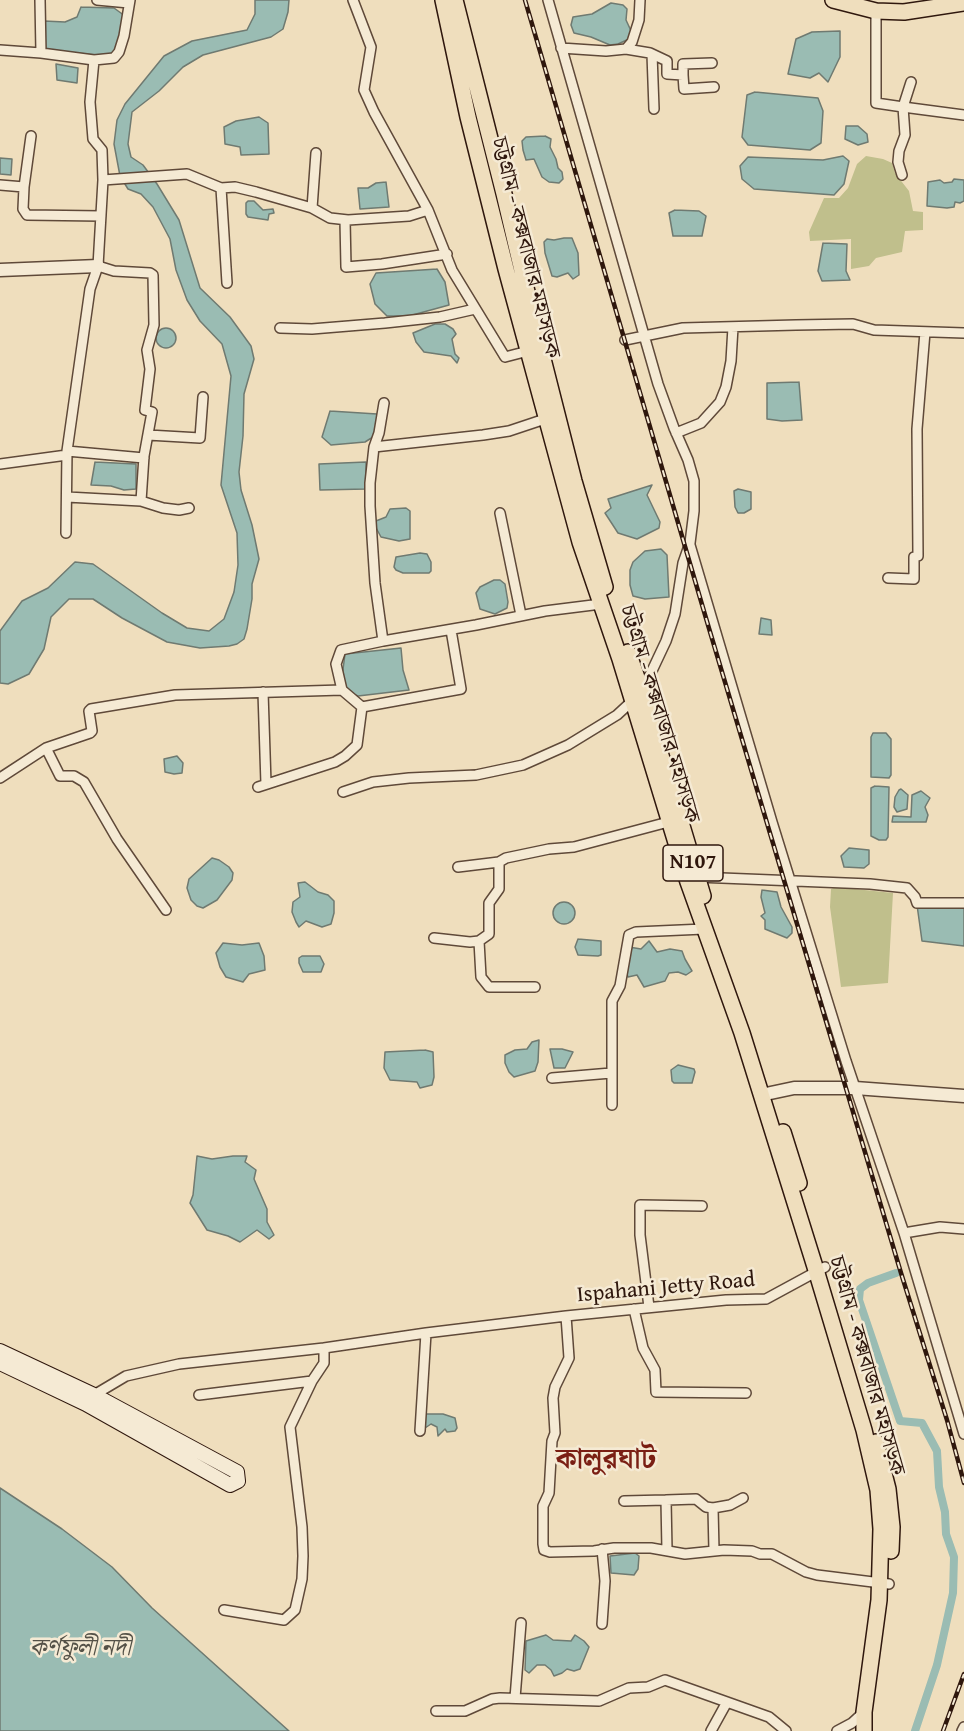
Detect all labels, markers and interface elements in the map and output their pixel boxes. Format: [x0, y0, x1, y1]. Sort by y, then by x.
street label: চট্টগ্রাম - কক্সবাজার মহাসড়ক [485, 135, 565, 361]
street label: চট্টগ্রাম - কক্সবাজার মহাসড়ক [613, 602, 705, 826]
road number: N107 [663, 845, 723, 881]
street label: চট্টগ্রাম - কক্সবাজার মহাসড়ক [822, 1253, 910, 1479]
street label: Ispahani Jetty Road [576, 1267, 756, 1309]
district label: কালুরঘাট [556, 1444, 656, 1478]
water label: কর্ণফুলী নদী [29, 1635, 131, 1663]

